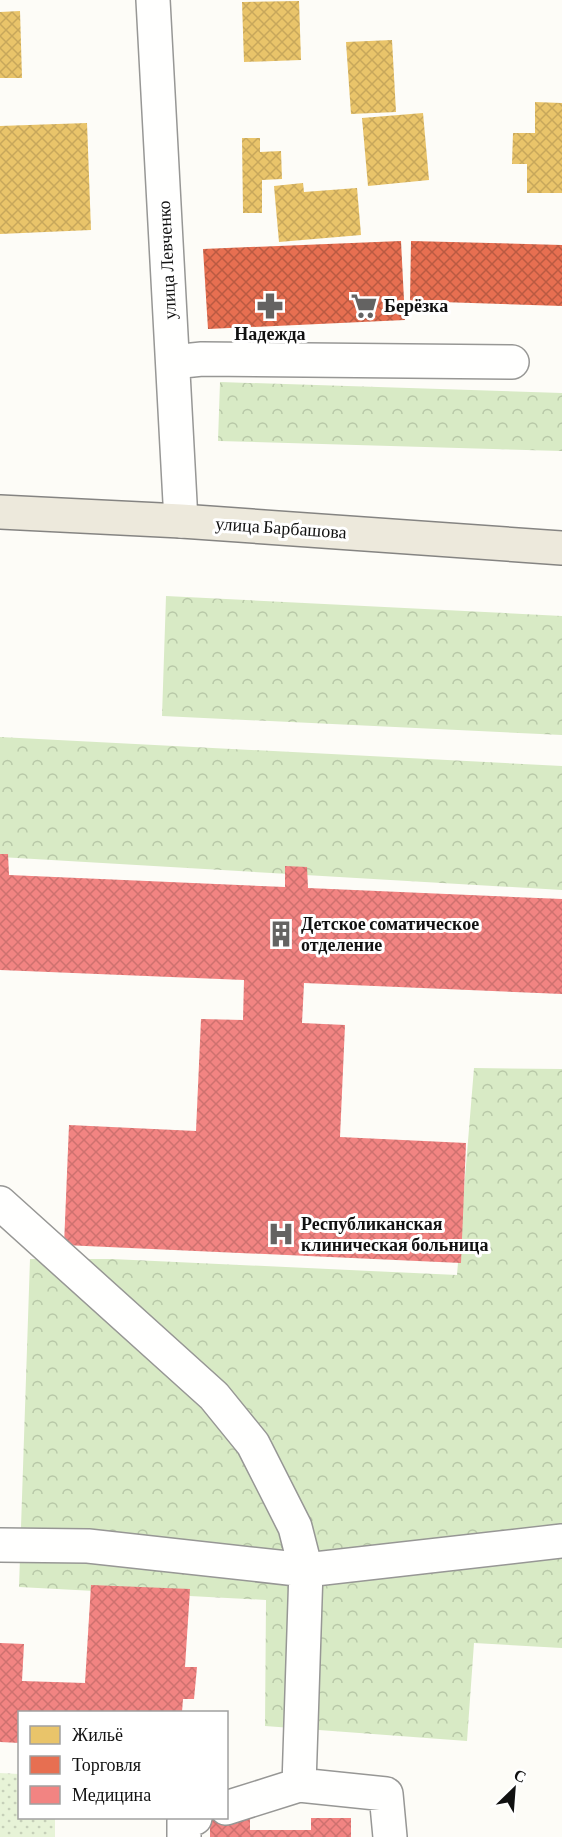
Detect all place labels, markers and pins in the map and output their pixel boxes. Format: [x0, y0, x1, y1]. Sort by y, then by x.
pharmacy icon: Надежда [255, 291, 285, 321]
supermarket icon: Берёзка [349, 291, 379, 321]
place label: Берёзка [384, 296, 448, 316]
place label: Надежда [234, 324, 306, 344]
place label: Детское соматическое отделение [301, 914, 479, 955]
building icon: Детское соматическое отделение [266, 919, 296, 949]
place label: Республиканская клиническая больница [301, 1214, 489, 1255]
hospital icon: Республиканская клиническая больница [266, 1219, 296, 1249]

